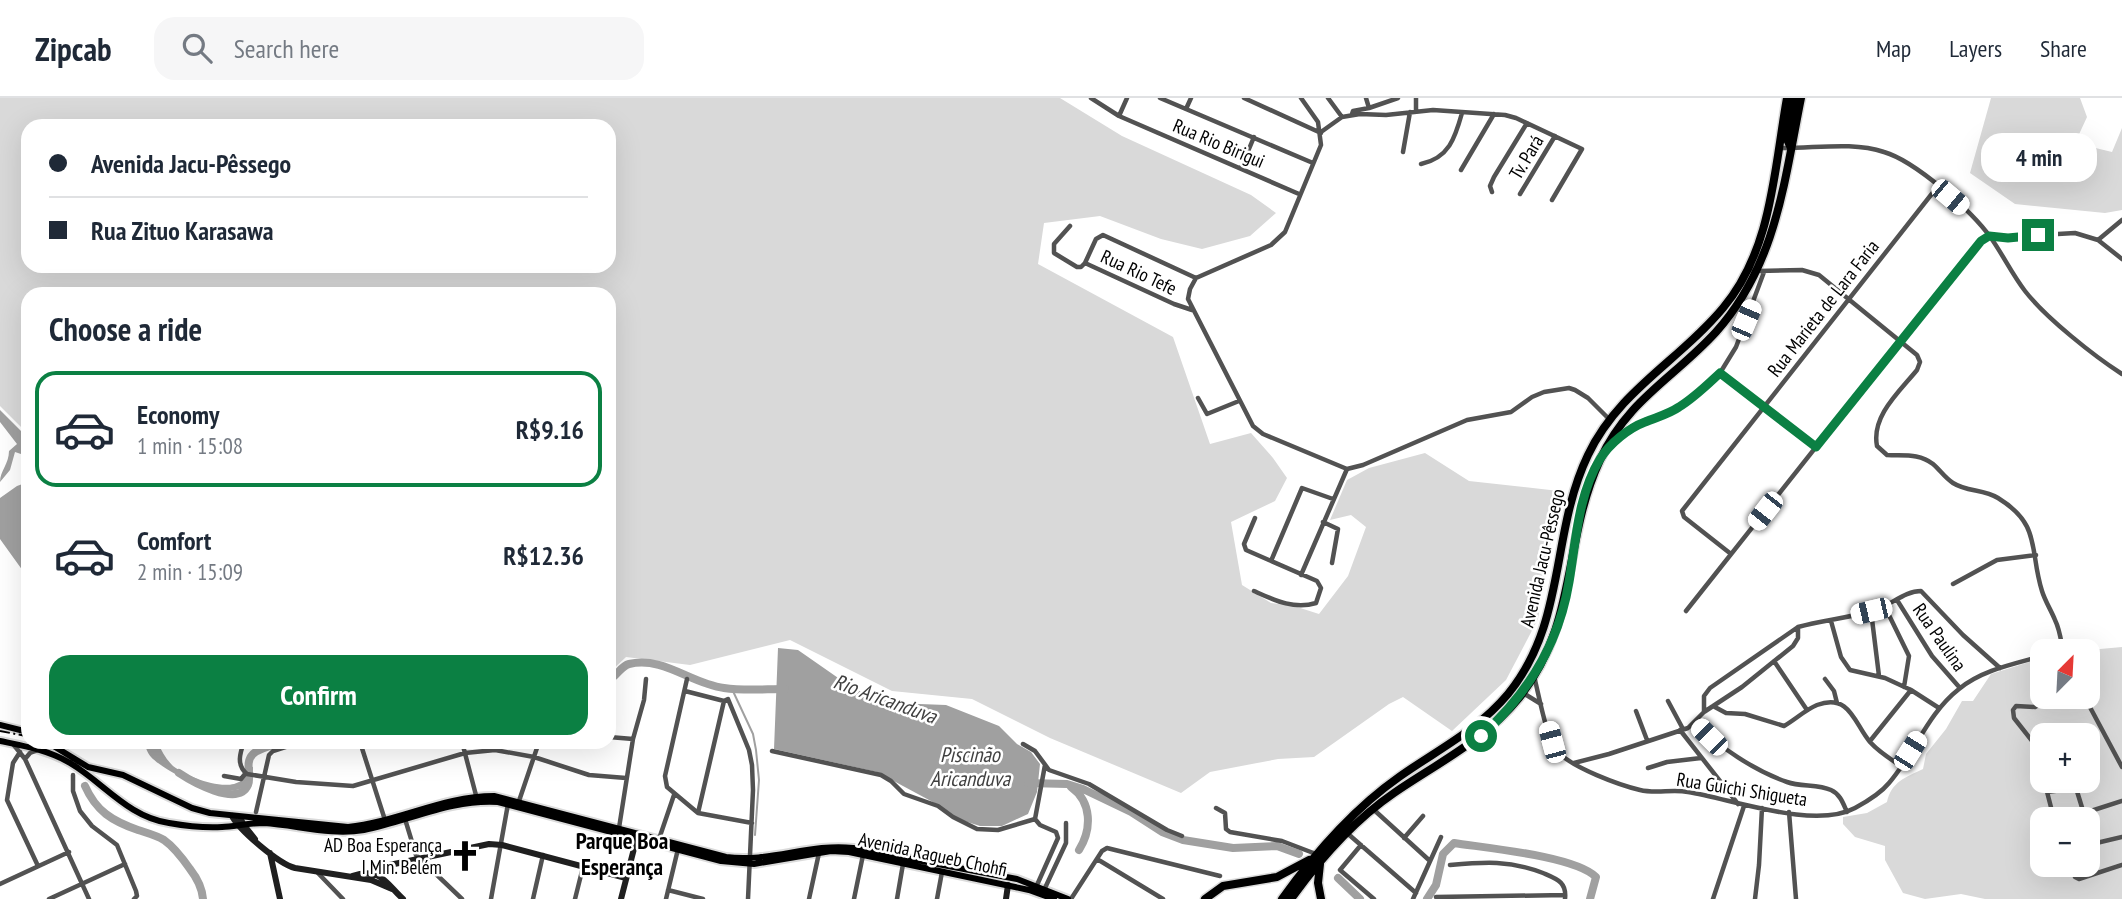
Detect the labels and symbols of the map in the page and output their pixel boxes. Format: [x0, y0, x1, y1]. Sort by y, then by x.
street label: Rua Rio Birigui [1169, 113, 1269, 173]
street label: Tv. Pará [1503, 130, 1549, 184]
callout: 4 min [1980, 134, 2096, 183]
car [1928, 175, 1973, 219]
route end [2022, 219, 2054, 251]
street label: Rua Marieta de Lara Faria [1762, 235, 1884, 381]
street label: Rua Rio Tefe [1097, 244, 1181, 300]
car [1729, 297, 1764, 343]
street label: Avenida Jacu-Pêssego [1514, 486, 1570, 630]
car [1744, 488, 1787, 534]
car [1849, 596, 1894, 626]
street label: Rua Paulina [1908, 598, 1972, 676]
north arrow [2030, 639, 2100, 709]
water label: Rio Aricanduva [830, 667, 942, 730]
car [1687, 715, 1732, 759]
car [1537, 719, 1568, 765]
route start [1465, 720, 1497, 752]
car [1890, 728, 1931, 774]
water label: Piscinão Aricanduva [930, 741, 1012, 792]
street label: Rua Guichi Shigueta [1675, 767, 1809, 811]
district label: Parque Boa Esperança [576, 826, 668, 881]
street label: Avenida Ragueb Chohfi [857, 827, 1009, 881]
place label: AD Boa Esperança I Min. Belém [324, 833, 442, 879]
church icon: AD Boa Esperança I Min. Belém [448, 839, 482, 873]

